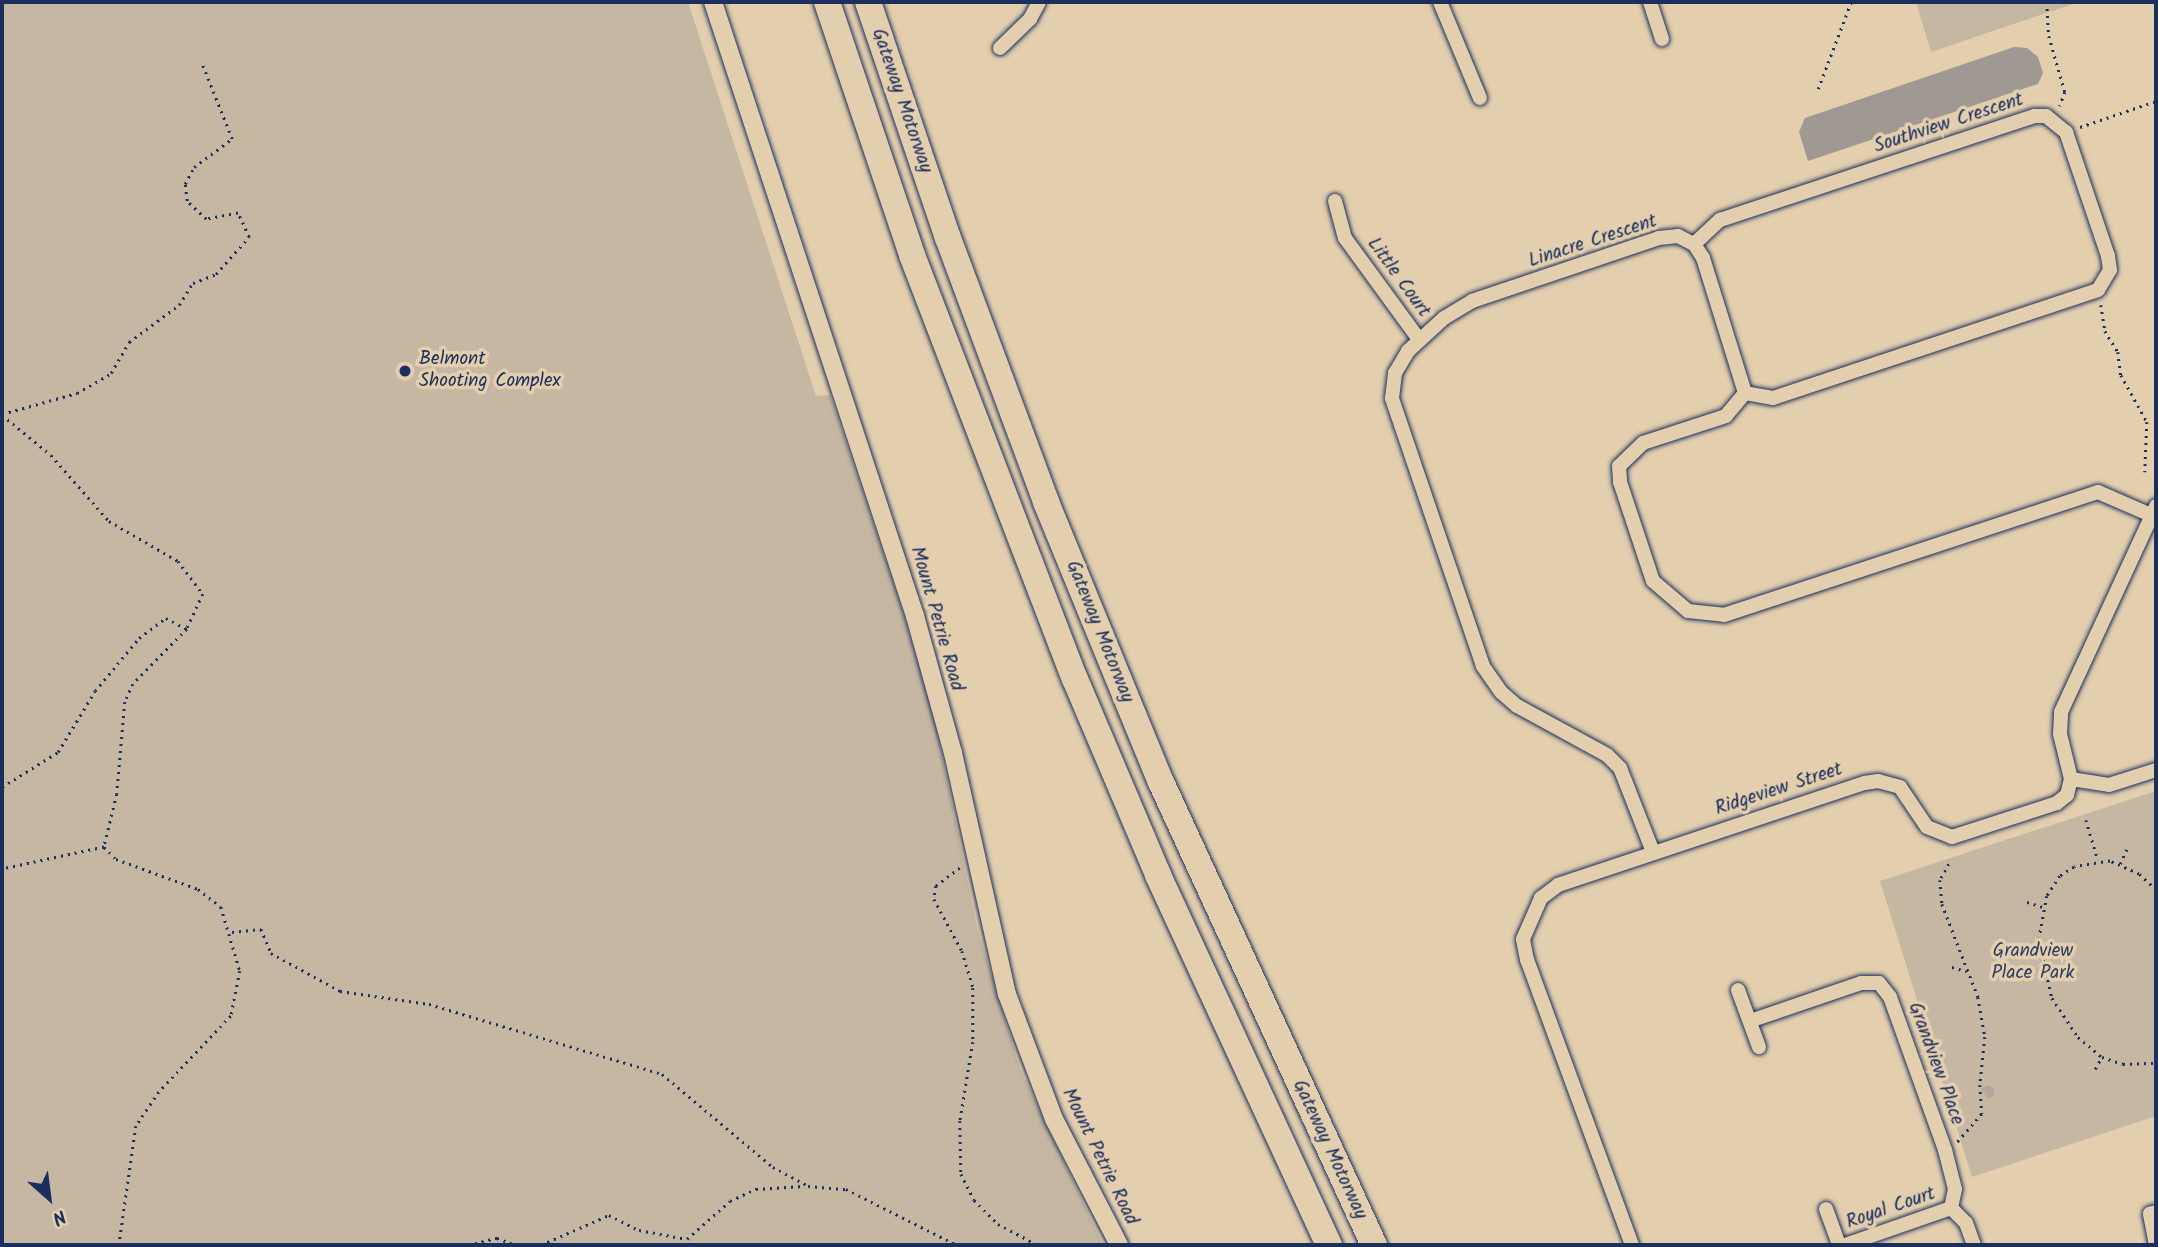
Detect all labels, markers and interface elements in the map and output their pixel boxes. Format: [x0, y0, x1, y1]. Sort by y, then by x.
street label: Gateway Motorway [866, 26, 936, 176]
street label: Southview Crescent [1871, 89, 2027, 159]
street label: Linacre Crescent [1526, 211, 1660, 273]
street label: Little Court [1361, 234, 1435, 322]
place label: Belmont Shooting Complex [419, 349, 561, 393]
marker: Belmont Shooting Complex [397, 363, 413, 379]
street label: Mount Petrie Road [904, 544, 968, 694]
street label: Gateway Motorway [1060, 558, 1138, 706]
street label: Ridgeview Street [1713, 759, 1845, 821]
park label: Grandview Place Park [1992, 941, 2074, 985]
street label: Grandview Place [1902, 1000, 1968, 1128]
street label: Gateway Motorway [1287, 1077, 1371, 1223]
street label: Mount Petrie Road [1056, 1085, 1142, 1229]
north arrow [14, 1163, 84, 1233]
street label: Royal Court [1844, 1183, 1938, 1235]
text: N [47, 1200, 71, 1233]

